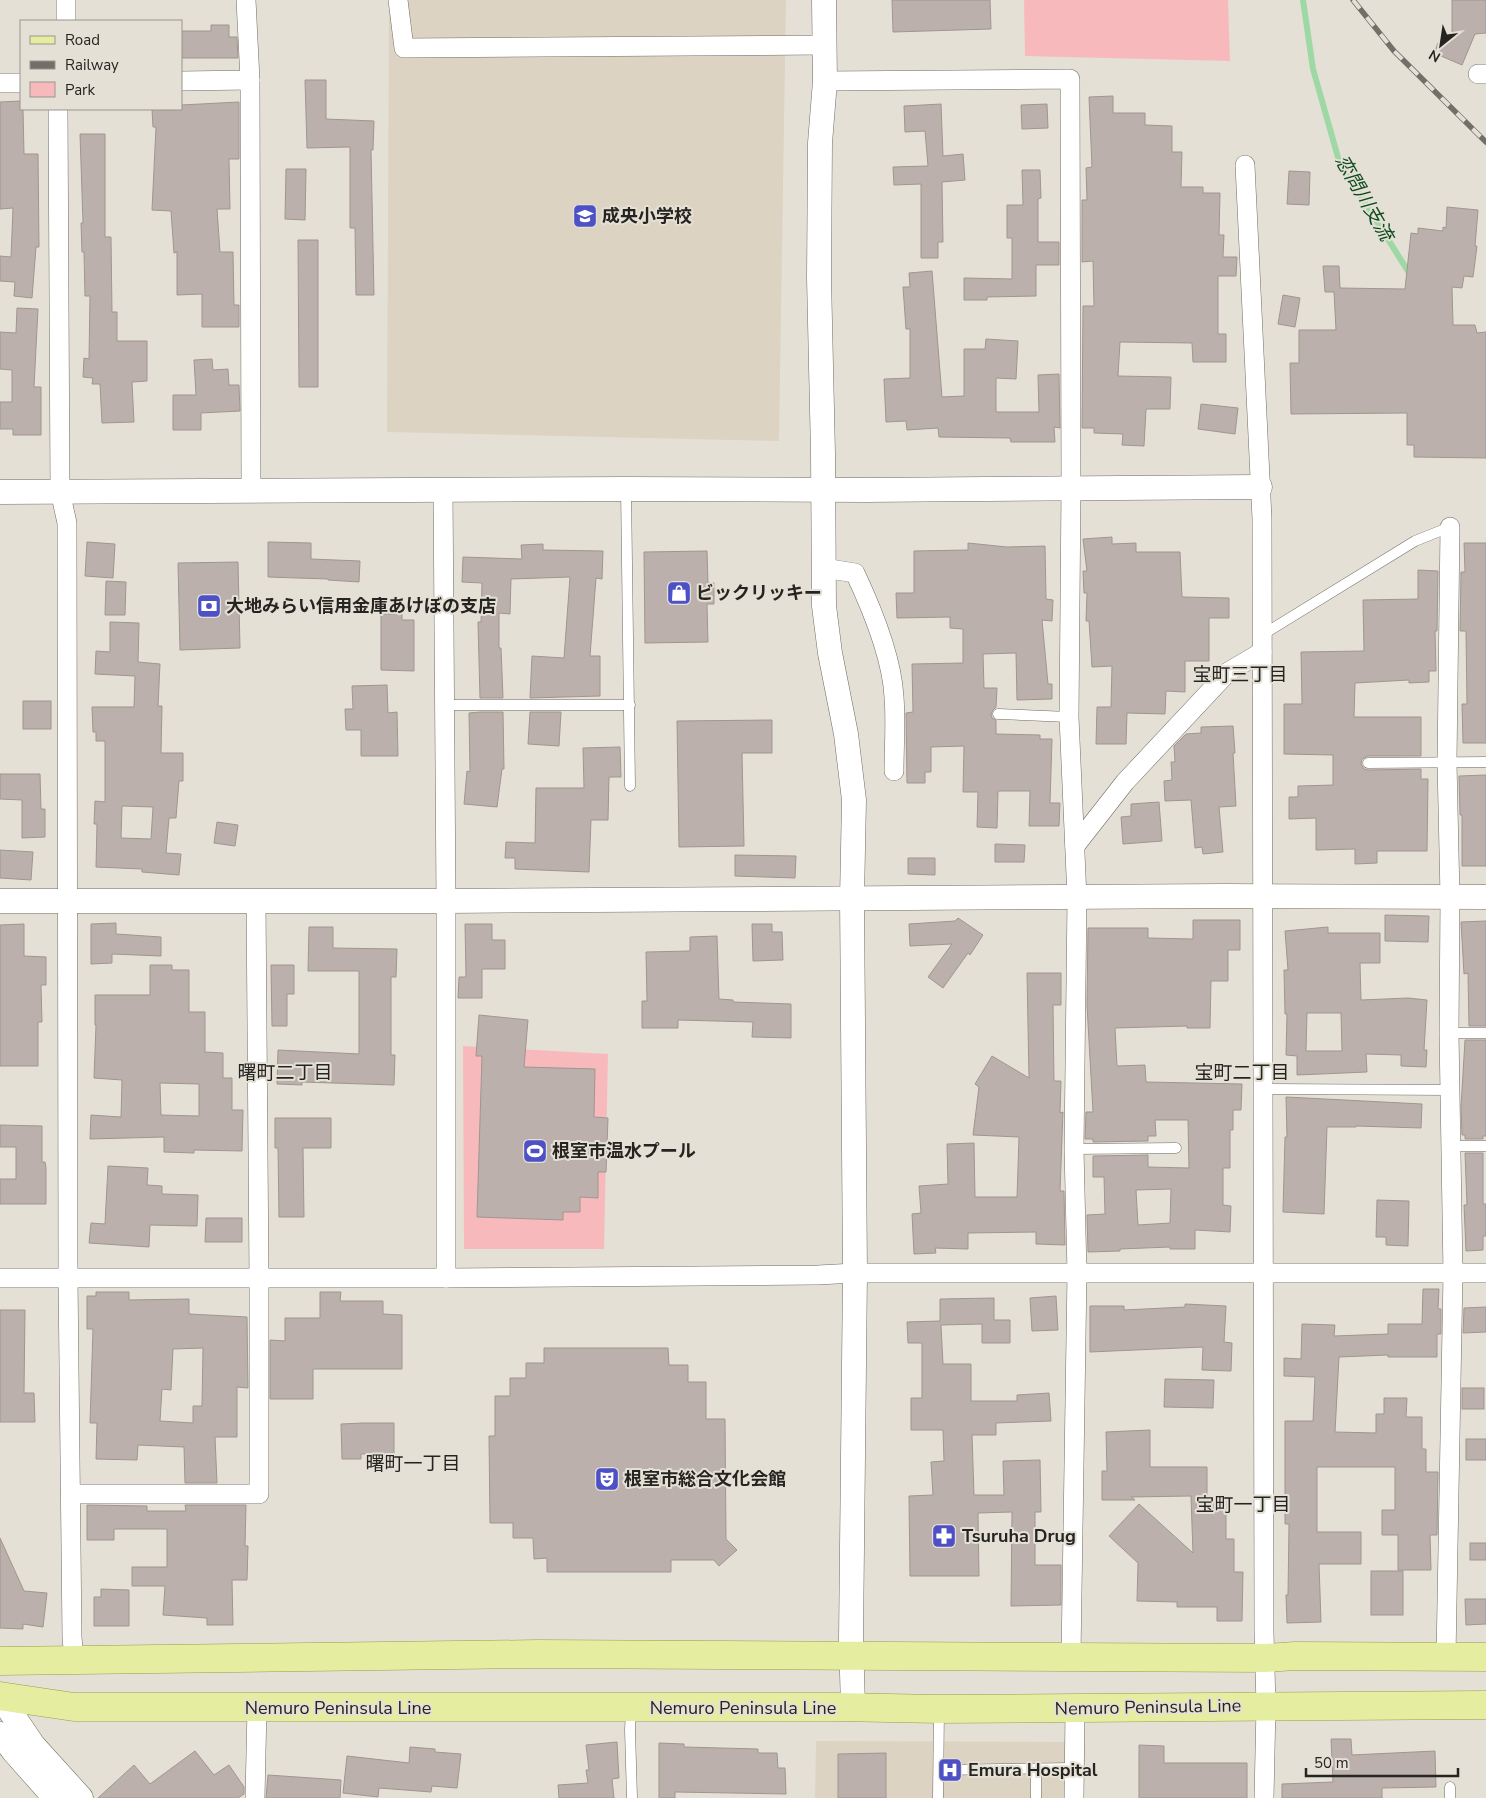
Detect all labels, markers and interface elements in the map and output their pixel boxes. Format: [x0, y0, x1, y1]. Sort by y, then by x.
legend [20, 20, 182, 110]
north arrow [1416, 20, 1466, 70]
text: Road [65, 30, 100, 50]
text: N [1425, 45, 1444, 67]
text: Railway [65, 55, 119, 75]
text: Park [65, 80, 95, 100]
water label: 恋問川支流 [1329, 150, 1401, 248]
school or university icon: 成央小学校 [572, 203, 598, 229]
place label: 成央小学校 [602, 204, 692, 228]
shop icon: ビックリッキー [666, 580, 692, 606]
place label: ビックリッキー [696, 581, 822, 605]
bank icon: 大地みらい信用金庫あけぼの支店 [196, 593, 222, 619]
place label: 大地みらい信用金庫あけぼの支店 [226, 594, 496, 618]
district label: 宝町三丁目 [1192, 662, 1288, 688]
district label: 曙町二丁目 [237, 1060, 333, 1086]
district label: 宝町二丁目 [1194, 1060, 1290, 1086]
sports icon: 根室市温水プール [522, 1138, 548, 1164]
place label: 根室市温水プール [552, 1139, 696, 1163]
district label: 曙町一丁目 [365, 1451, 461, 1477]
theatre icon: 根室市総合文化会館 [594, 1466, 620, 1492]
place label: 根室市総合文化会館 [624, 1467, 786, 1491]
district label: 宝町一丁目 [1195, 1492, 1291, 1518]
pharmacy icon: Tsuruha Drug [931, 1523, 957, 1549]
place label: Tsuruha Drug [962, 1524, 1076, 1548]
street label: Nemuro Peninsula Line [1055, 1693, 1241, 1721]
street label: Nemuro Peninsula Line [245, 1696, 431, 1720]
street label: Nemuro Peninsula Line [650, 1696, 836, 1720]
scale bar [1306, 1746, 1458, 1778]
text: 50 m [1314, 1753, 1349, 1773]
hospital icon: Emura Hospital [937, 1757, 963, 1783]
place label: Emura Hospital [968, 1758, 1098, 1782]

